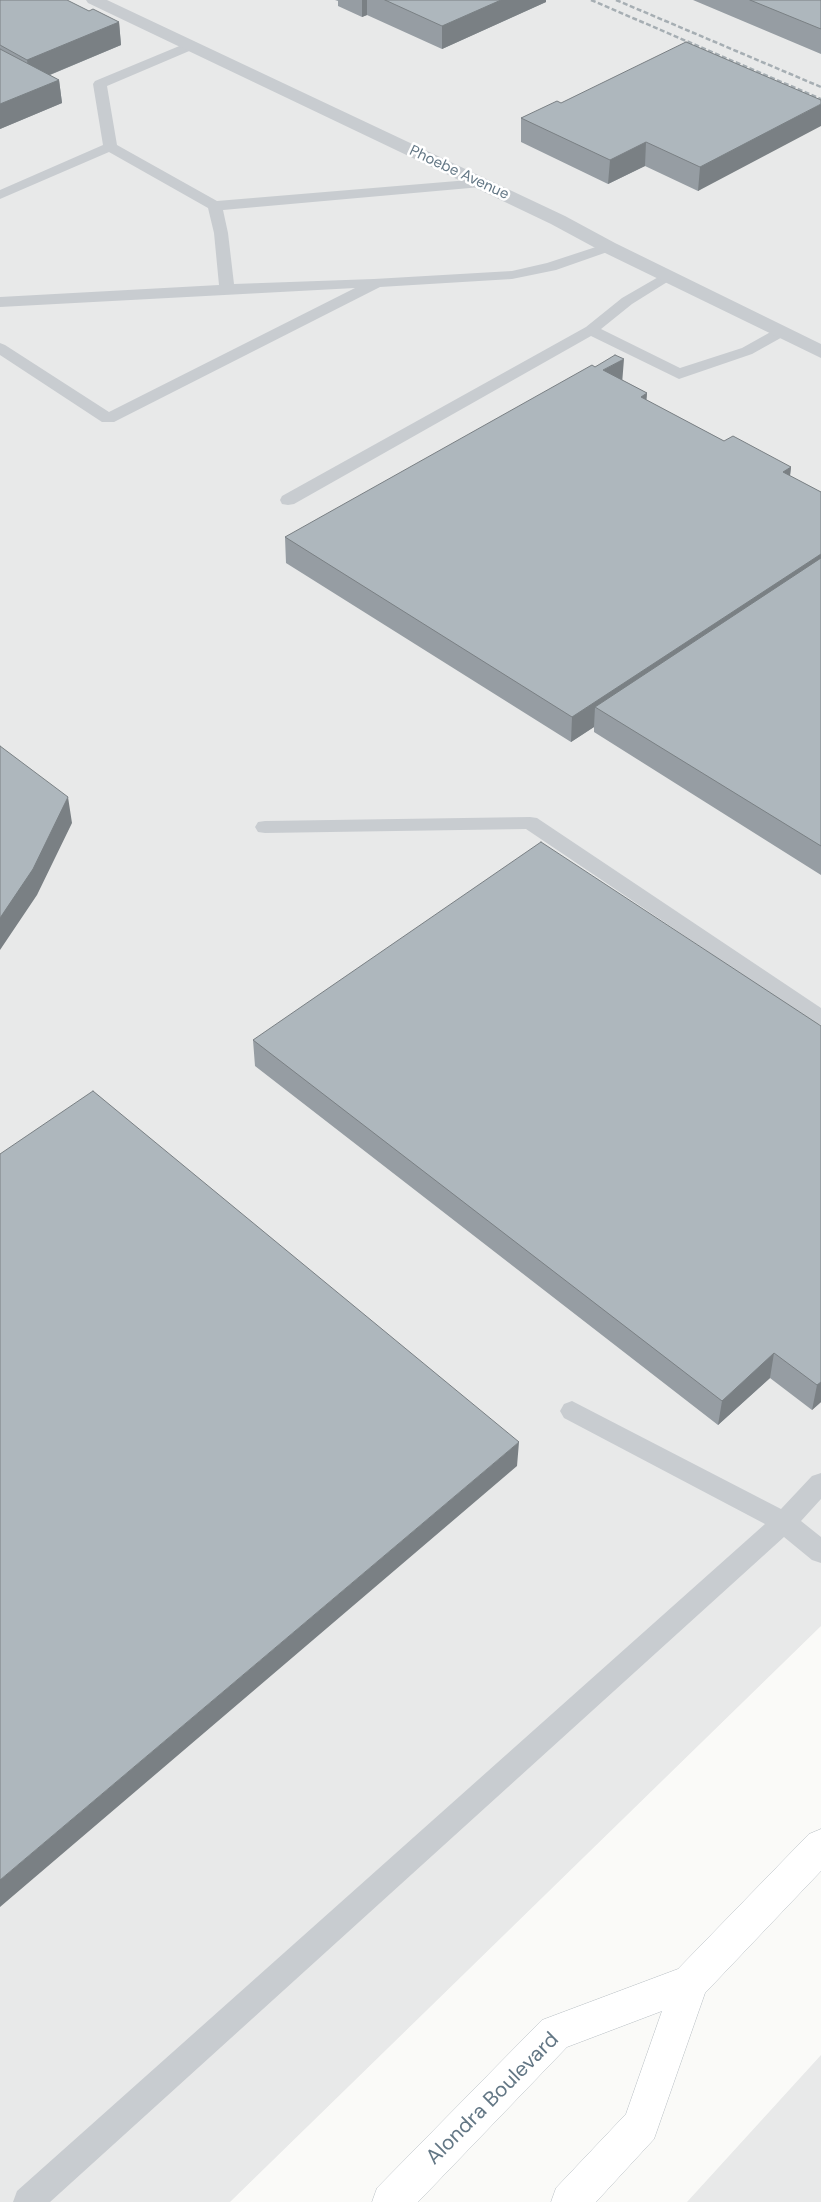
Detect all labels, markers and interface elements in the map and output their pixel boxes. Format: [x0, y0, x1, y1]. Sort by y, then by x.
street label: Phoebe Avenue [406, 142, 512, 204]
street label: Alondra Boulevard [422, 2028, 564, 2170]

